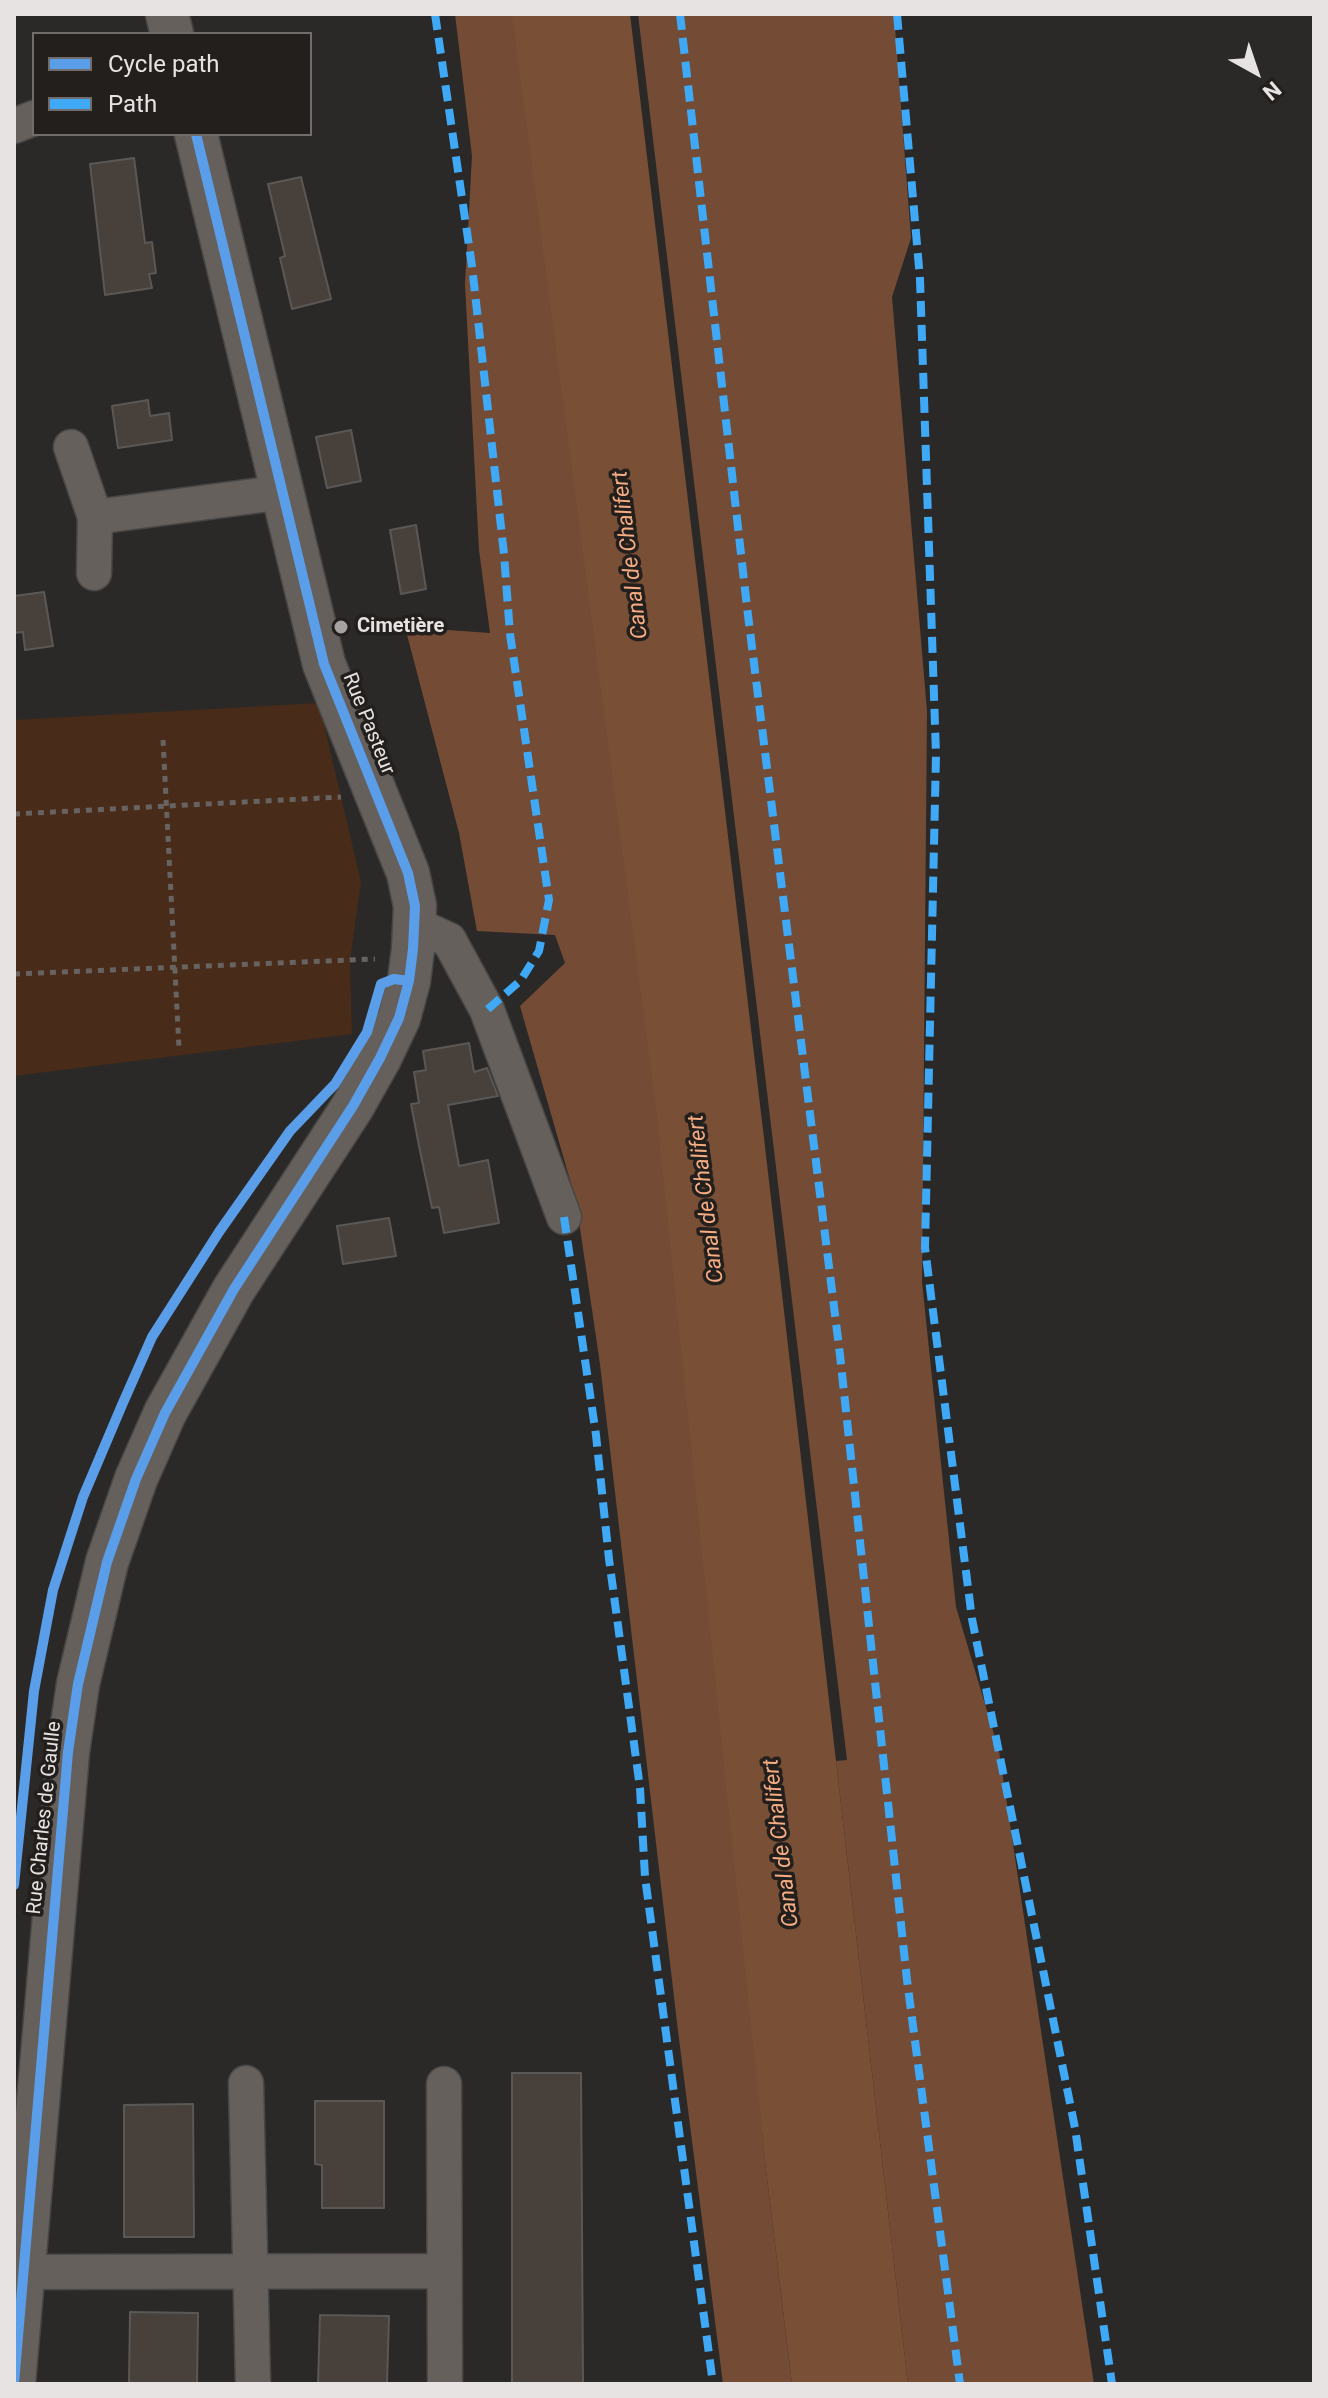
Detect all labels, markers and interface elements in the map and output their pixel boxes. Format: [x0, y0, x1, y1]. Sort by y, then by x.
legend [32, 32, 312, 136]
north arrow [1216, 32, 1296, 112]
text: Cycle path [108, 50, 220, 78]
text: N [1258, 76, 1286, 105]
text: Path [108, 90, 157, 118]
water label: Canal de Chalifert [608, 469, 654, 641]
place label: Cimetière [357, 615, 444, 639]
marker: Cimetière [332, 618, 350, 636]
street label: Rue Pasteur [337, 670, 399, 778]
water label: Canal de Chalifert [684, 1113, 730, 1285]
street label: Rue Charles de Gaulle [23, 1720, 67, 1916]
water label: Canal de Chalifert [759, 1757, 805, 1929]

